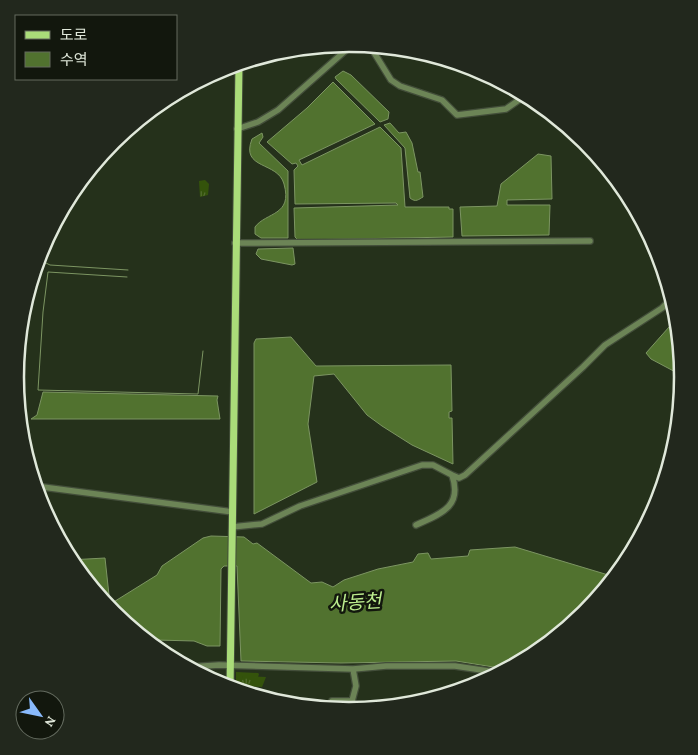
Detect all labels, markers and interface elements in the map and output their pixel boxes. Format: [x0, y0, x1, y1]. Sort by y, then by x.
legend [15, 15, 178, 80]
text: 도로 [60, 27, 88, 43]
text: 수역 [60, 52, 88, 68]
water label: 사동천 [328, 590, 383, 615]
north arrow [15, 690, 65, 740]
text: N [41, 714, 60, 731]

